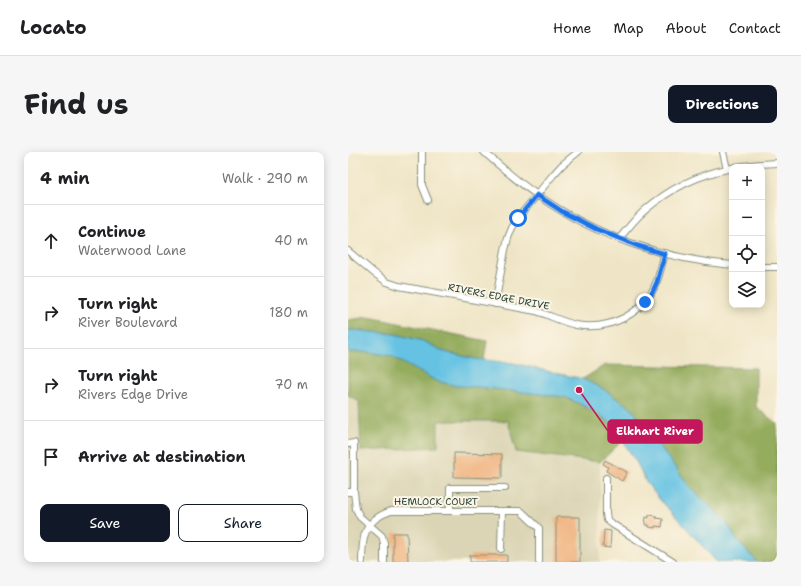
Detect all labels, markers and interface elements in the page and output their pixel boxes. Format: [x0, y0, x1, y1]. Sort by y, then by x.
text: Locato [20, 15, 87, 40]
text: Home [553, 19, 592, 37]
text: Map [614, 19, 644, 37]
text: About [666, 19, 707, 37]
text: Contact [729, 19, 781, 37]
text: Find us [24, 85, 129, 123]
button: Directions [668, 85, 777, 123]
map controls [729, 164, 765, 308]
button: + [729, 164, 765, 200]
text: 4 min [40, 167, 90, 189]
text: Walk · 290 m [222, 170, 308, 187]
button: − [729, 200, 765, 236]
route start [509, 209, 527, 227]
text: Continue [78, 222, 146, 242]
icon: ahead [40, 230, 62, 252]
text: 40 m [274, 232, 308, 249]
button: locate [729, 236, 765, 272]
text: Waterwood Lane [78, 242, 186, 259]
button: layers [729, 272, 765, 308]
street label: RIVERS EDGE DRIVE [447, 280, 551, 313]
route end [636, 293, 654, 311]
text: Turn right [78, 294, 158, 314]
icon: right [40, 302, 62, 324]
text: 180 m [269, 304, 308, 321]
text: River Boulevard [78, 314, 177, 331]
text: Turn right [78, 366, 158, 386]
icon: right [40, 374, 62, 396]
text: 70 m [274, 376, 308, 393]
text: Rivers Edge Drive [78, 386, 188, 403]
callout: Elkhart River [608, 420, 702, 443]
text: Elkhart River [616, 424, 694, 439]
icon: arrive [40, 446, 62, 468]
text: Arrive at destination [78, 447, 246, 467]
street label: HEMLOCK COURT [394, 495, 478, 508]
button: Save [40, 504, 170, 542]
button: Share [178, 504, 308, 542]

